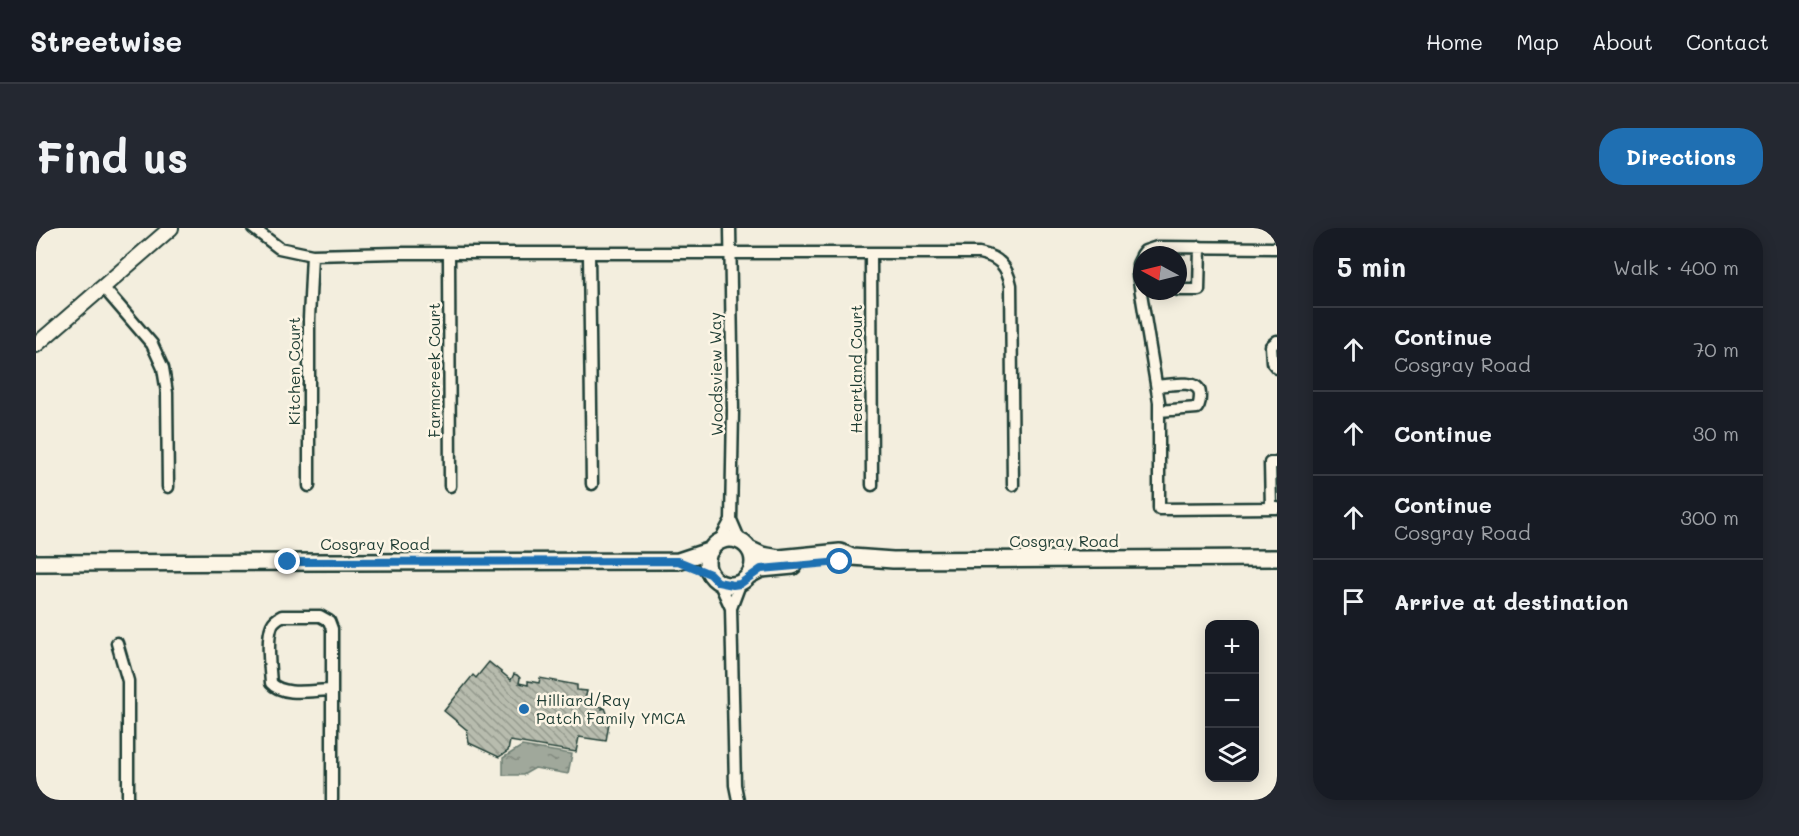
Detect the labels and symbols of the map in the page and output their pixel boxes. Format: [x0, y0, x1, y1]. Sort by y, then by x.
north arrow [1133, 246, 1187, 300]
street label: Farmcreek Court [423, 302, 444, 438]
street label: Heartland Court [845, 304, 866, 434]
street label: Woodsview Way [704, 312, 727, 436]
street label: Kitchen Court [283, 317, 304, 425]
street label: Cosgray Road [1009, 530, 1119, 551]
street label: Cosgray Road [320, 533, 430, 554]
route end [274, 548, 300, 574]
route start [826, 548, 852, 574]
place label: Hilliard/Ray Patch Family YMCA [536, 689, 686, 728]
marker: Hilliard/Ray Patch Family YMCA [517, 702, 531, 716]

